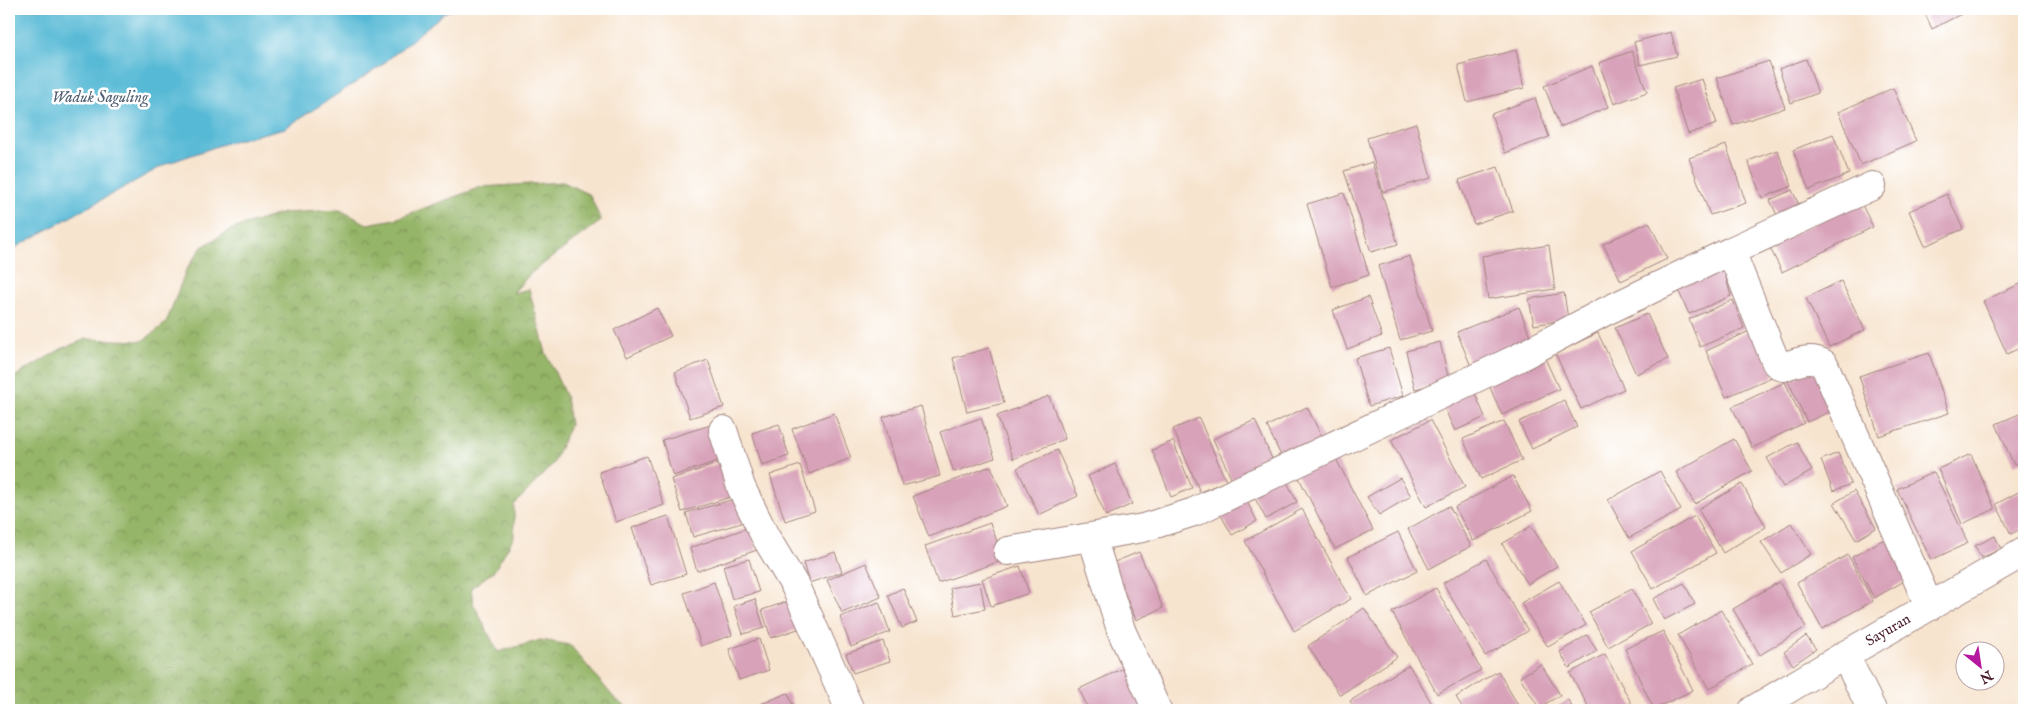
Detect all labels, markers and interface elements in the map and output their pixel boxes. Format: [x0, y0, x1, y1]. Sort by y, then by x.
water label: Waduk Saguling [52, 88, 149, 108]
street label: Sayuran [1862, 609, 1914, 651]
north arrow [1956, 642, 2006, 692]
text: N [1976, 665, 1997, 687]

